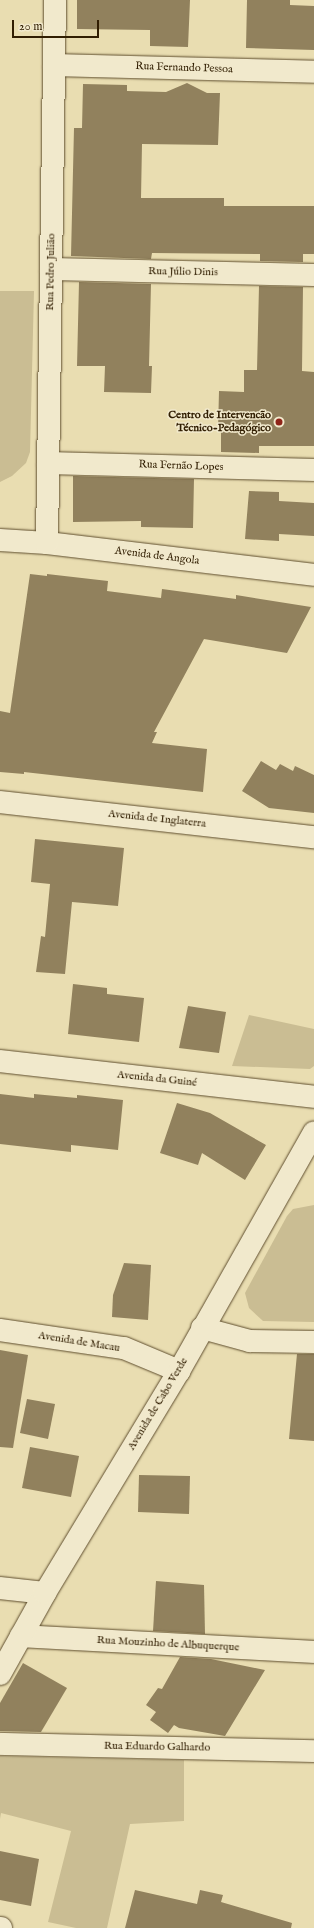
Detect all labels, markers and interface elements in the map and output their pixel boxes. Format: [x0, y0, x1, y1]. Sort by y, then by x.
scale bar [14, 12, 101, 38]
text: 20 m [19, 19, 42, 34]
street label: Rua Fernando Pessoa [135, 60, 233, 76]
street label: Rua Pedro Julião [44, 233, 58, 311]
street label: Rua Júlio Dinis [148, 265, 218, 279]
place label: Centro de Intervencão Técnico-Pedagógico [168, 409, 271, 435]
marker: Centro de Intervencão Técnico-Pedagógico [274, 417, 284, 427]
street label: Rua Fernão Lopes [138, 458, 224, 474]
street label: Avenida de Angola [114, 544, 200, 568]
street label: Avenida de Inglaterra [108, 807, 206, 831]
street label: Avenida da Guiné [116, 1068, 198, 1090]
street label: Avenida de Macau [37, 1329, 121, 1355]
street label: Avenida de Cabo Verde [125, 1355, 191, 1453]
street label: Rua Mouzinho de Albuquerque [96, 1634, 240, 1654]
street label: Rua Eduardo Galhardo [104, 1739, 210, 1755]

